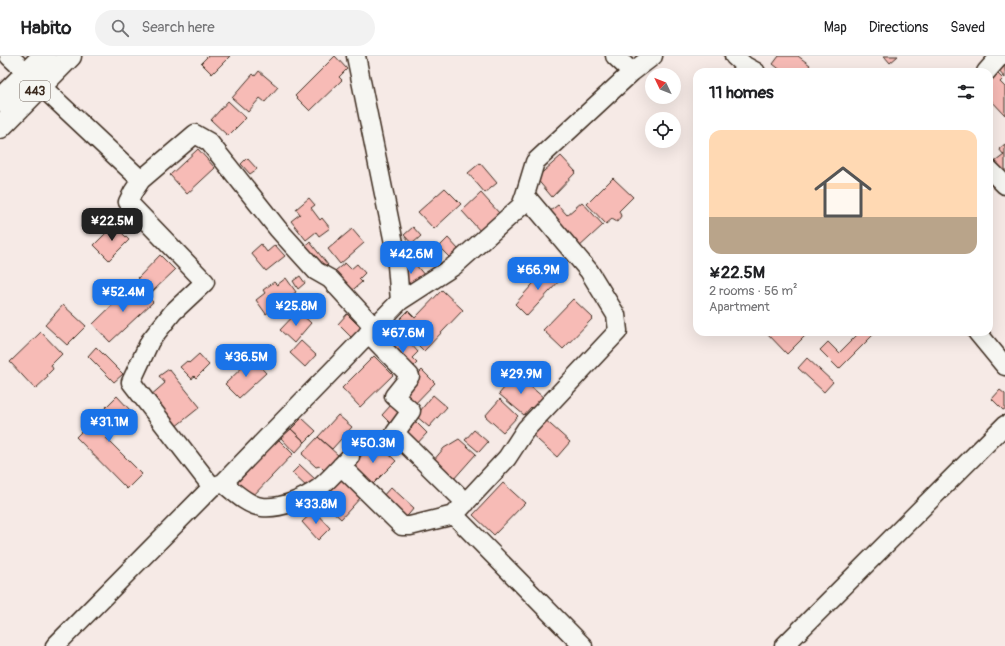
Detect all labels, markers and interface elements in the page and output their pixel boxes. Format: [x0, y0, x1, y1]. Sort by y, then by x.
search box [95, 10, 375, 46]
text: Habito [20, 16, 71, 40]
icon: search [109, 17, 131, 39]
text: Search here [141, 18, 215, 37]
text: Map [824, 19, 847, 36]
text: Directions [869, 19, 928, 36]
text: Saved [950, 19, 985, 36]
north arrow [645, 68, 681, 104]
map controls [645, 68, 681, 148]
road number: 443 [20, 81, 50, 101]
icon: filters [955, 81, 977, 103]
text: 11 homes [709, 82, 774, 103]
button: locate [645, 112, 681, 148]
icon: home [807, 156, 879, 228]
pin: ¥22.5M [79, 208, 145, 242]
text: ¥22.5M [91, 213, 133, 229]
pin: ¥42.6M [378, 241, 444, 275]
text: ¥42.6M [389, 246, 433, 262]
pin: ¥66.9M [505, 257, 571, 291]
text: ¥66.9M [516, 262, 560, 278]
text: ¥22.5M [709, 262, 765, 283]
pin: ¥52.4M [90, 279, 156, 313]
text: 2 rooms · 56 m² [709, 283, 797, 299]
text: ¥52.4M [101, 284, 145, 300]
pin: ¥25.8M [263, 293, 329, 327]
text: ¥25.8M [275, 298, 317, 314]
text: Apartment [709, 299, 770, 315]
pin: ¥67.6M [370, 320, 436, 354]
text: ¥67.6M [381, 325, 425, 341]
pin: ¥36.5M [213, 344, 279, 378]
text: ¥36.5M [224, 349, 268, 365]
pin: ¥29.9M [488, 361, 554, 395]
text: ¥29.9M [500, 366, 542, 382]
pin: ¥31.1M [76, 409, 142, 443]
text: ¥31.1M [90, 414, 128, 430]
pin: ¥50.3M [340, 430, 406, 464]
text: ¥50.3M [351, 435, 395, 451]
pin: ¥33.8M [283, 491, 349, 525]
text: ¥33.8M [295, 496, 337, 512]

